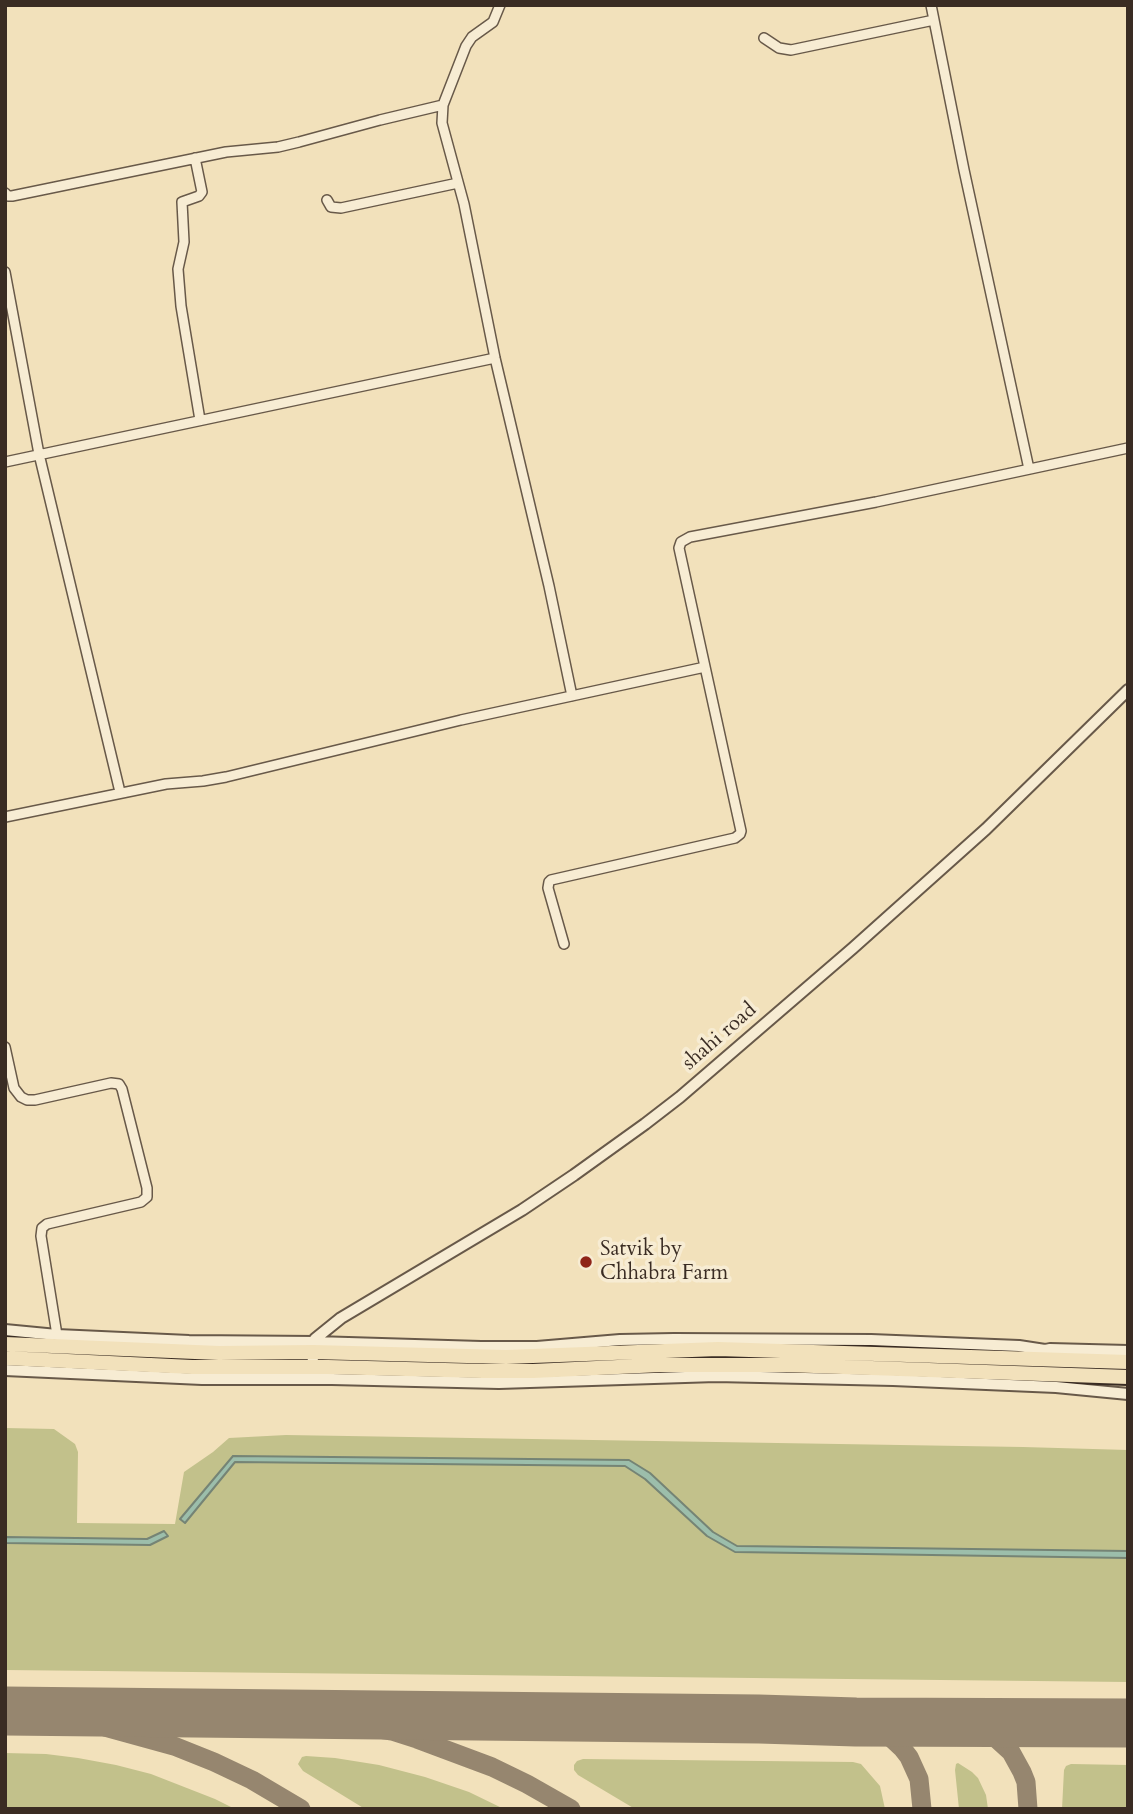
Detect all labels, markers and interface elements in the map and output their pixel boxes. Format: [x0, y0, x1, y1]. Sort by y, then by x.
street label: shahi road [678, 998, 762, 1076]
place label: Satvik by Chhabra Farm [600, 1237, 728, 1287]
marker: Satvik by Chhabra Farm [578, 1254, 594, 1270]

